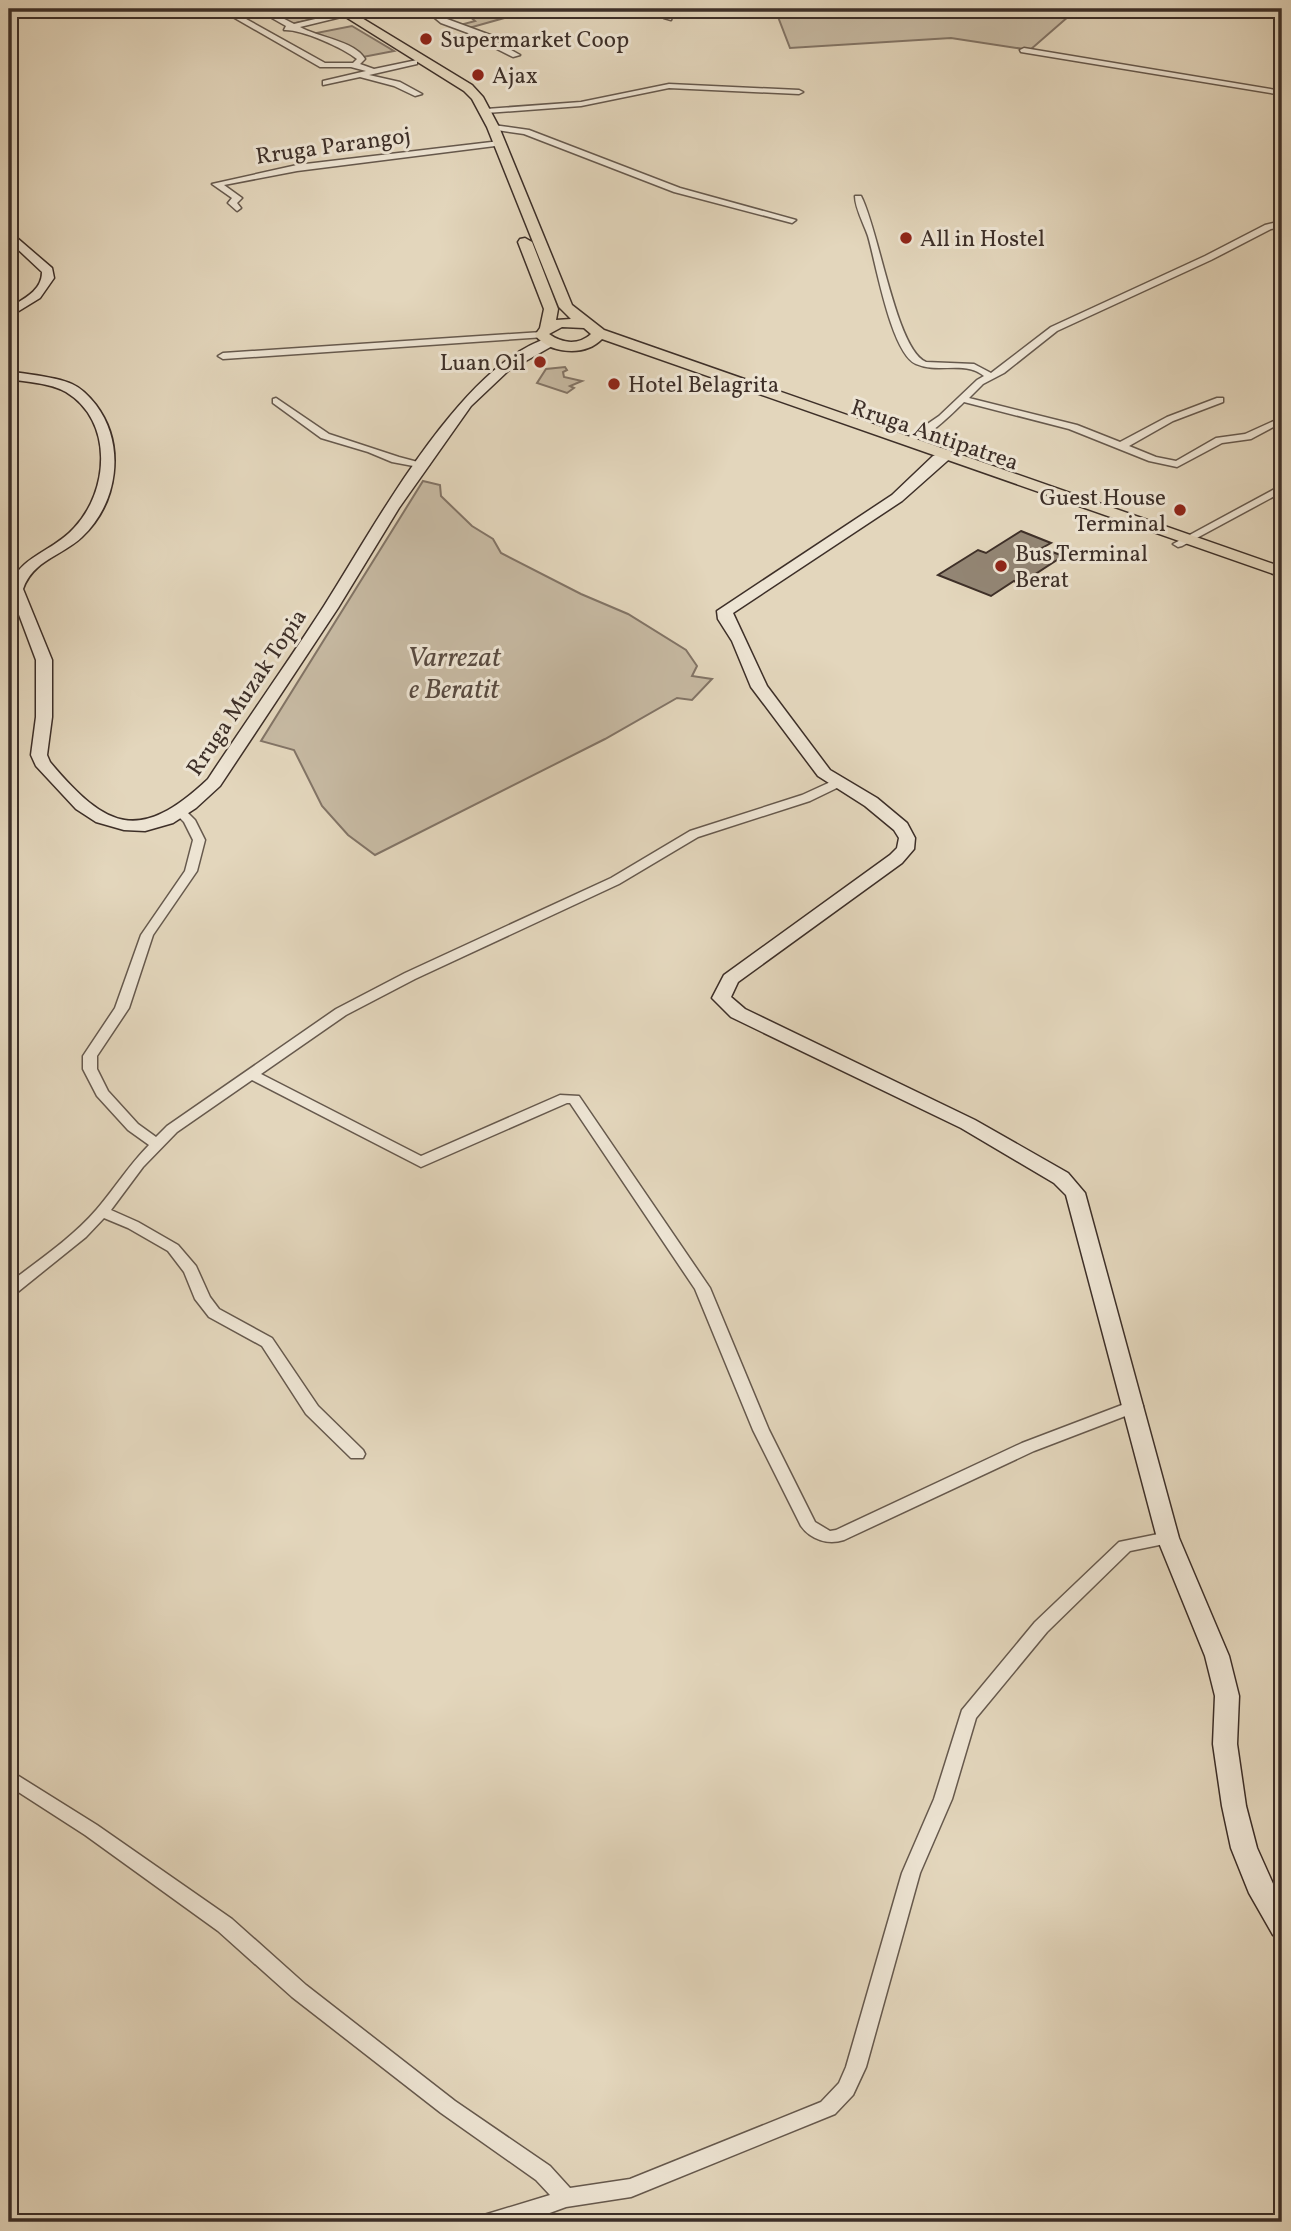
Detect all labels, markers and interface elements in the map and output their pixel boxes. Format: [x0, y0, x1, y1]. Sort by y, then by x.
place label: Supermarket Coop [440, 25, 629, 57]
marker: Supermarket Coop [418, 31, 434, 47]
place label: Ajax [492, 61, 538, 93]
marker: Ajax [470, 67, 486, 83]
street label: Rruga Parangoj [254, 120, 413, 174]
place label: All in Hostel [920, 224, 1045, 256]
marker: All in Hostel [898, 230, 914, 246]
place label: Luan Oil [440, 348, 526, 380]
marker: Luan Oil [532, 354, 548, 370]
place label: Hotel Belagrita [628, 370, 779, 402]
marker: Hotel Belagrita [606, 376, 622, 392]
street label: Rruga Antipatrea [846, 392, 1022, 480]
place label: Guest House Terminal [1040, 483, 1166, 541]
marker: Guest House Terminal [1172, 502, 1188, 518]
place label: Bus Terminal Berat [1015, 539, 1148, 597]
marker: Bus Terminal Berat [993, 558, 1009, 574]
street label: Rruga Muzak Topia [180, 603, 315, 783]
park label: Varrezat e Beratit [407, 639, 502, 710]

